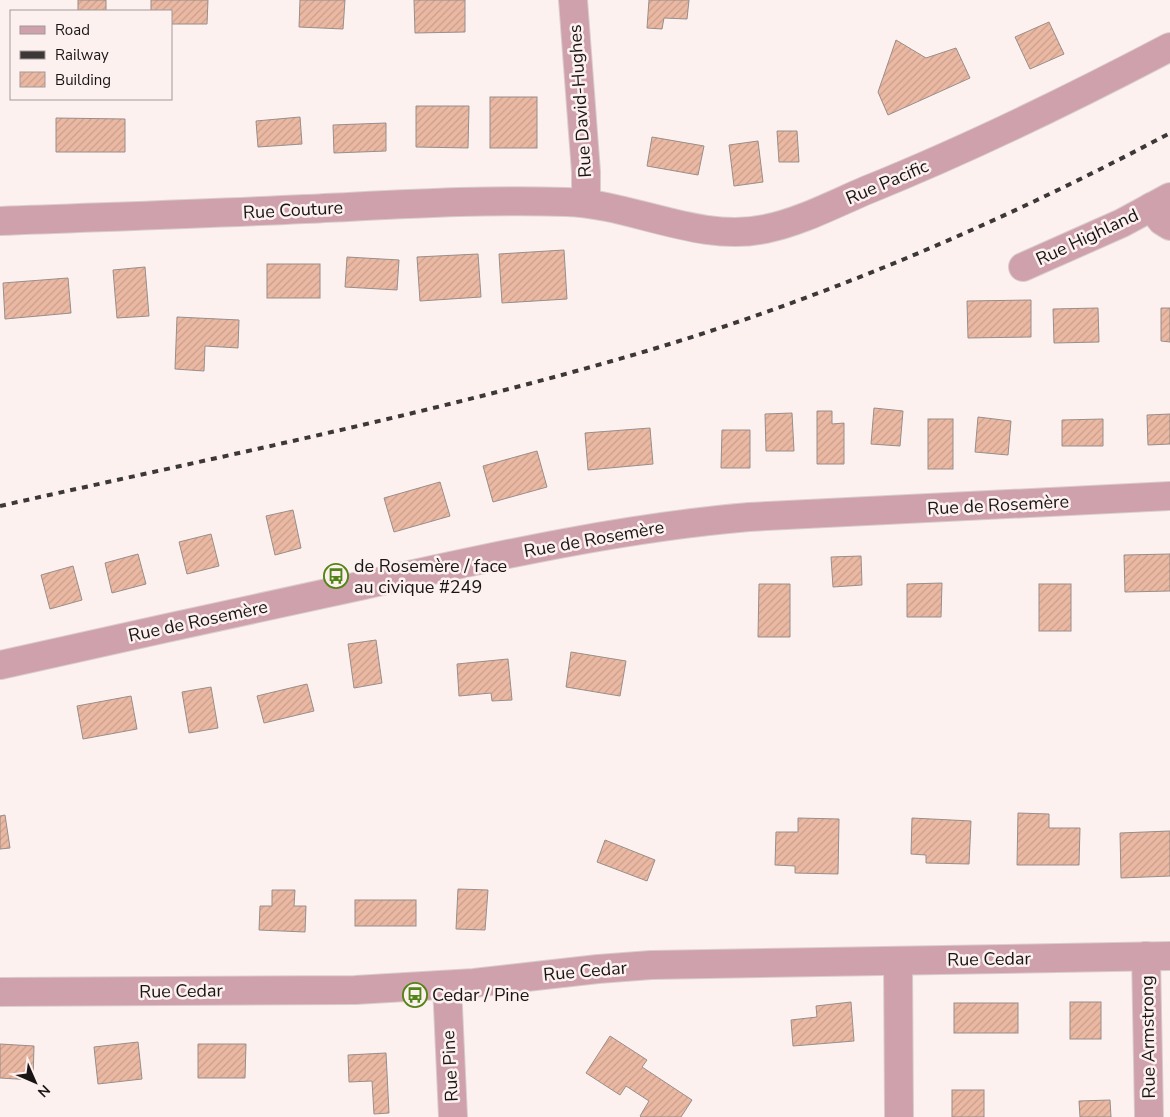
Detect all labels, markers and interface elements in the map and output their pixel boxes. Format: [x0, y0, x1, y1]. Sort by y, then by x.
legend [10, 10, 172, 100]
text: Road [55, 20, 90, 40]
street label: Rue David-Hughes [563, 24, 597, 178]
text: Railway [55, 45, 109, 65]
text: Building [55, 70, 111, 90]
street label: Rue Pacific [842, 154, 932, 210]
street label: Rue Couture [242, 195, 344, 225]
street label: Rue Highland [1032, 203, 1142, 271]
street label: Rue de Rosemère [926, 489, 1070, 521]
street label: Rue de Rosemère [522, 515, 666, 563]
place label: de Rosemère / face au civique #249 [354, 554, 507, 599]
bus stop icon: de Rosemère / face au civique #249 [323, 563, 349, 589]
street label: Rue de Rosemère [126, 594, 270, 648]
street label: Rue Cedar [947, 946, 1032, 972]
street label: Rue Cedar [542, 955, 628, 987]
street label: Rue Armstrong [1135, 975, 1161, 1099]
street label: Rue Cedar [139, 978, 224, 1004]
bus stop icon: Cedar / Pine [402, 982, 428, 1008]
place label: Cedar / Pine [432, 983, 529, 1007]
street label: Rue Pine [436, 1030, 464, 1102]
north arrow [10, 1057, 60, 1107]
text: N [33, 1080, 54, 1101]

